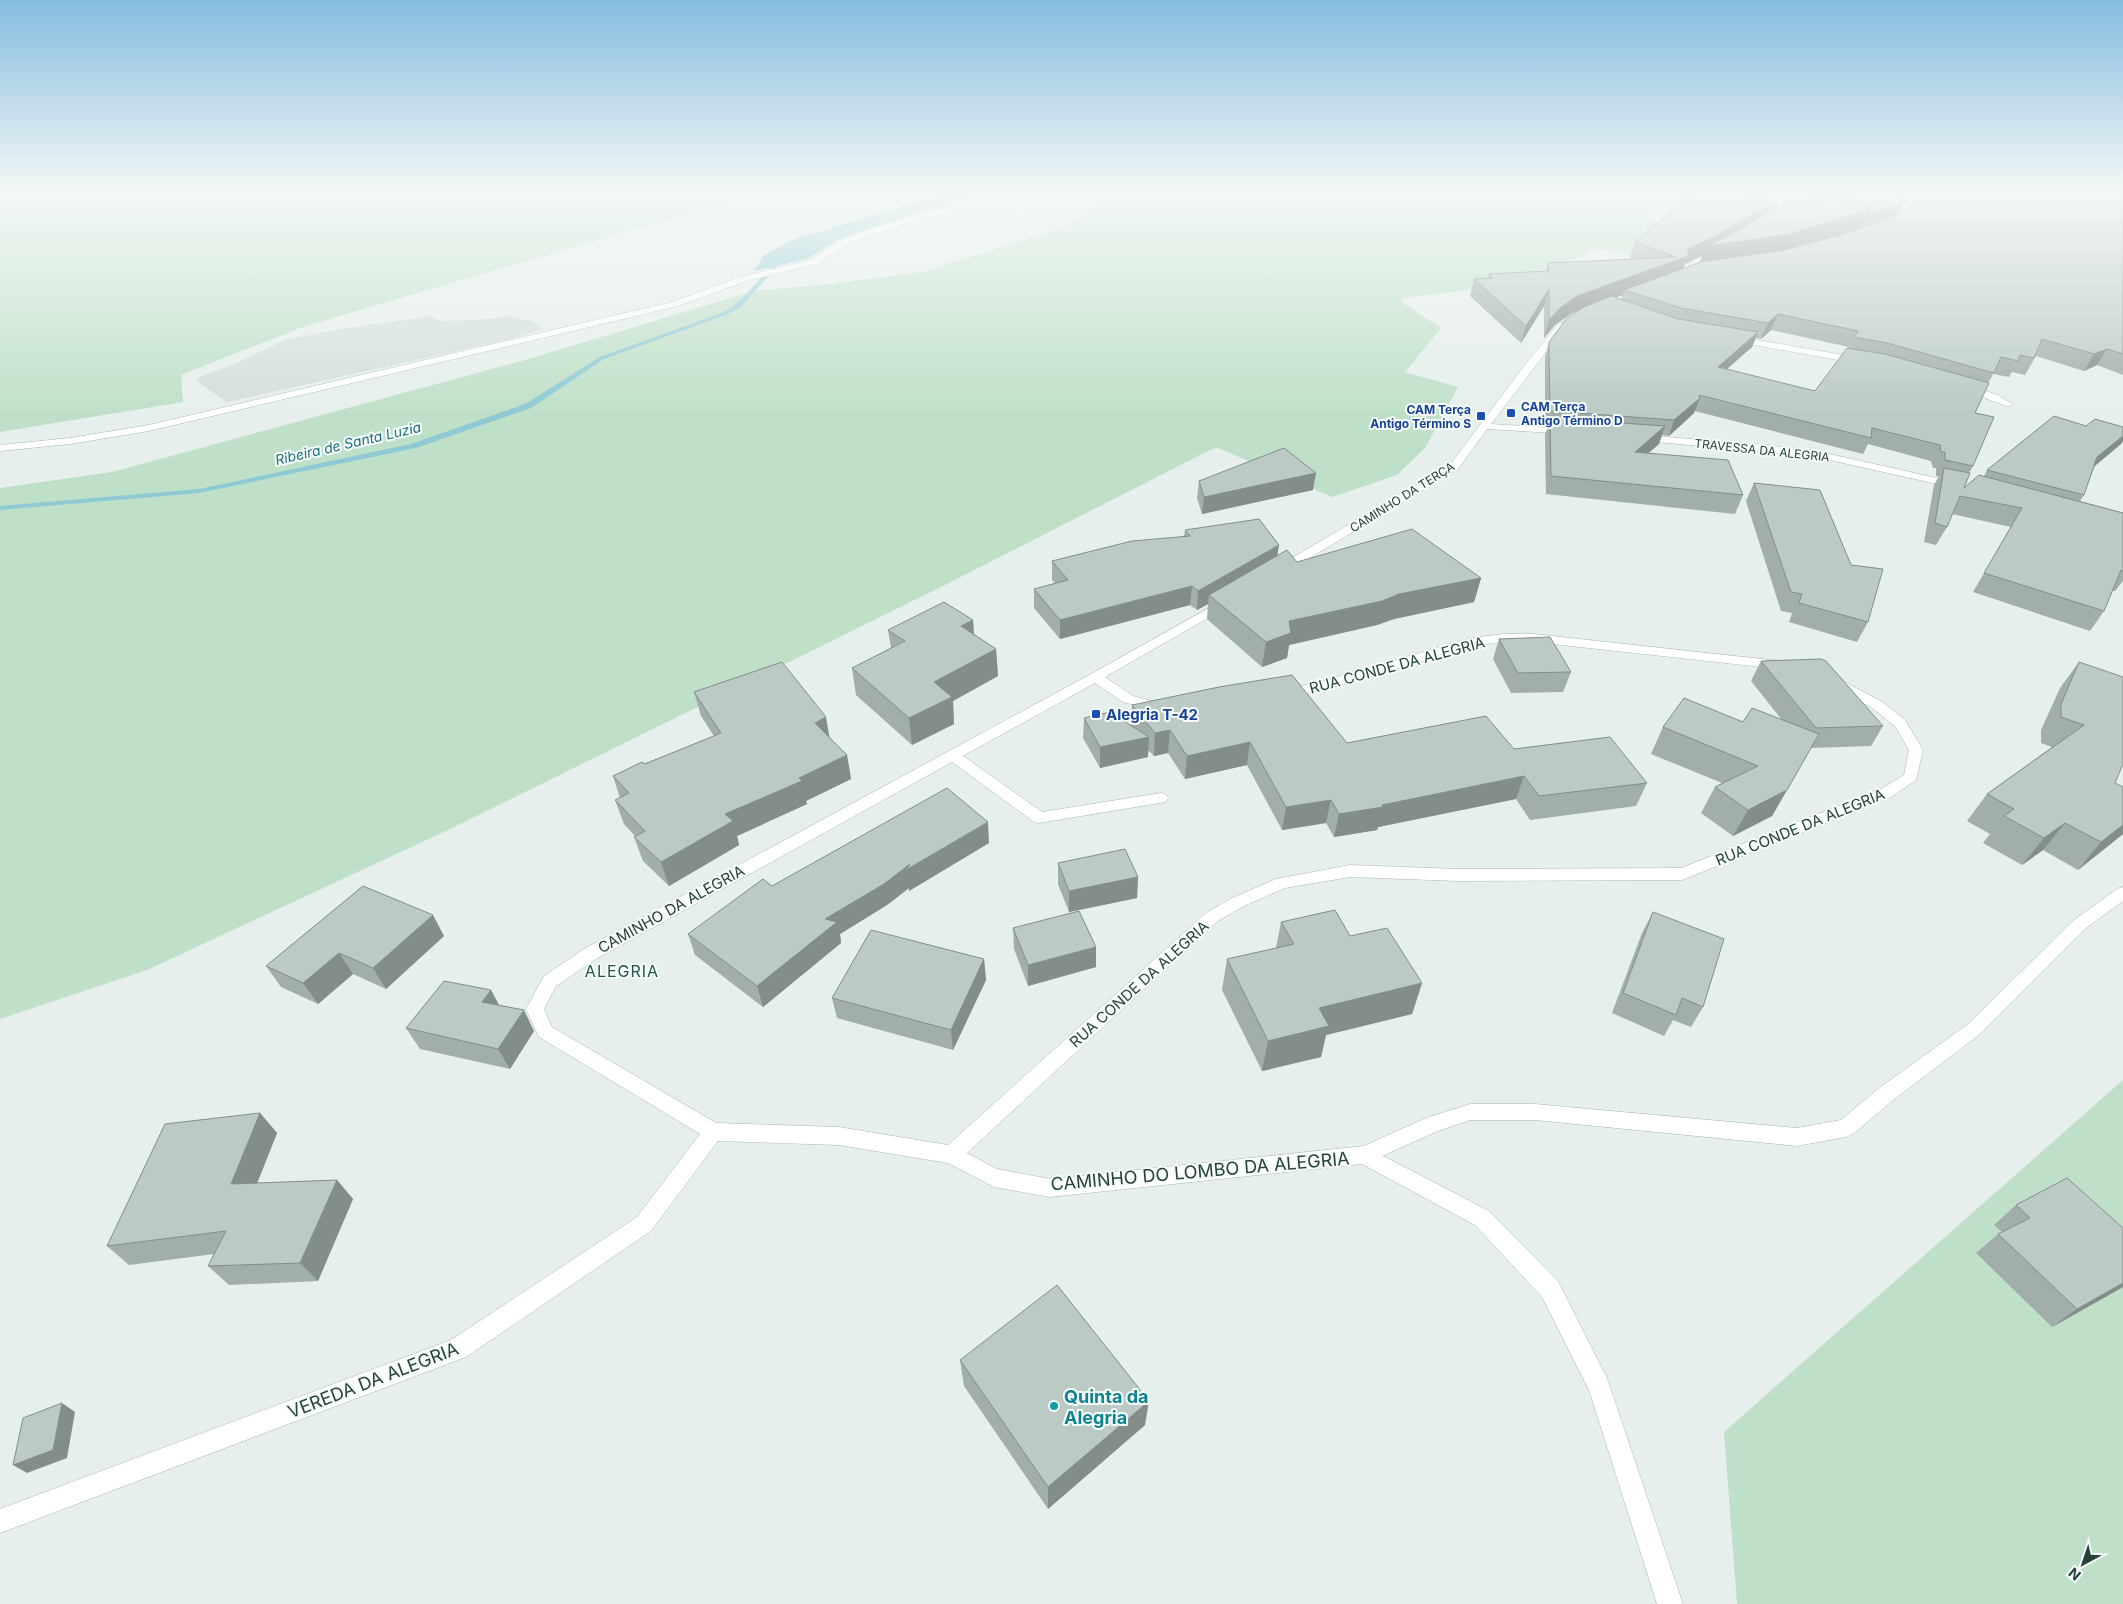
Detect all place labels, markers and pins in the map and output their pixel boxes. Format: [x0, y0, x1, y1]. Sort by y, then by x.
place label: CAM Terça Antigo Término D [1521, 399, 1623, 428]
place label: CAM Terça Antigo Término S [1370, 402, 1471, 431]
marker: CAM Terça Antigo Término D [1505, 407, 1517, 419]
marker: CAM Terça Antigo Término S [1475, 410, 1487, 422]
place label: Alegria T-42 [1106, 705, 1198, 724]
marker: Alegria T-42 [1090, 708, 1102, 720]
place label: Quinta da Alegria [1064, 1386, 1148, 1428]
marker: Quinta da Alegria [1048, 1400, 1060, 1412]

